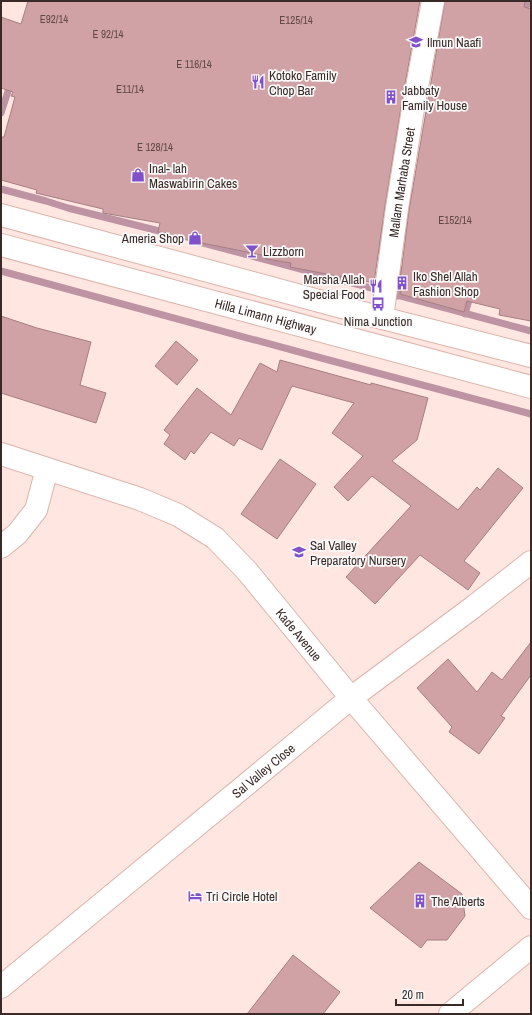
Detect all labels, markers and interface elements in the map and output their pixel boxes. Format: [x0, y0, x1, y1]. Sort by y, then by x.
house number: E92/14 [40, 12, 68, 26]
house number: E125/14 [279, 13, 313, 27]
house number: E 92/14 [92, 27, 124, 41]
school or university icon: Ilmun Naafi [408, 34, 424, 50]
place label: Ilmun Naafi [427, 34, 482, 51]
house number: E 116/14 [176, 57, 212, 71]
place label: Kotoko Family Chop Bar [269, 67, 337, 99]
restaurant icon: Kotoko Family Chop Bar [250, 74, 266, 90]
house number: E11/14 [116, 82, 144, 96]
place label: Jabbaty Family House [402, 82, 467, 114]
building icon: Jabbaty Family House [383, 89, 399, 105]
street label: Mallam Marhaba Street [385, 126, 419, 238]
house number: E 128/14 [137, 140, 173, 154]
place label: Inal- lah Maswabirin Cakes [149, 160, 237, 192]
shop icon: Inal- lah Maswabirin Cakes [130, 167, 146, 183]
house number: E152/14 [438, 213, 472, 227]
place label: Ameria Shop [121, 230, 184, 247]
shop icon: Ameria Shop [187, 230, 203, 246]
bar icon: Lizzborn [244, 243, 260, 259]
place label: Lizzborn [263, 243, 304, 260]
place label: Iko Shel Allah Fashion Shop [413, 268, 479, 300]
place label: Marsha Allah Special Food [303, 271, 365, 303]
building icon: Iko Shel Allah Fashion Shop [394, 275, 410, 291]
restaurant icon: Marsha Allah Special Food [368, 278, 384, 294]
street label: Hilla Limann Highway [213, 295, 319, 338]
bus stop icon: Nima Junction [370, 296, 386, 312]
place label: Nima Junction [344, 313, 412, 330]
place label: Sal Valley Preparatory Nursery [310, 537, 407, 569]
school or university icon: Sal Valley Preparatory Nursery [291, 544, 307, 560]
street label: Kade Avenue [272, 605, 325, 665]
street label: Sal Valley Close [228, 740, 299, 802]
hotel icon: Tri Circle Hotel [187, 888, 203, 904]
place label: Tri Circle Hotel [206, 888, 277, 905]
building icon: The Alberts [412, 893, 428, 909]
place label: The Alberts [431, 893, 485, 910]
scale bar [396, 981, 463, 1007]
text: 20 m [402, 987, 424, 1003]

